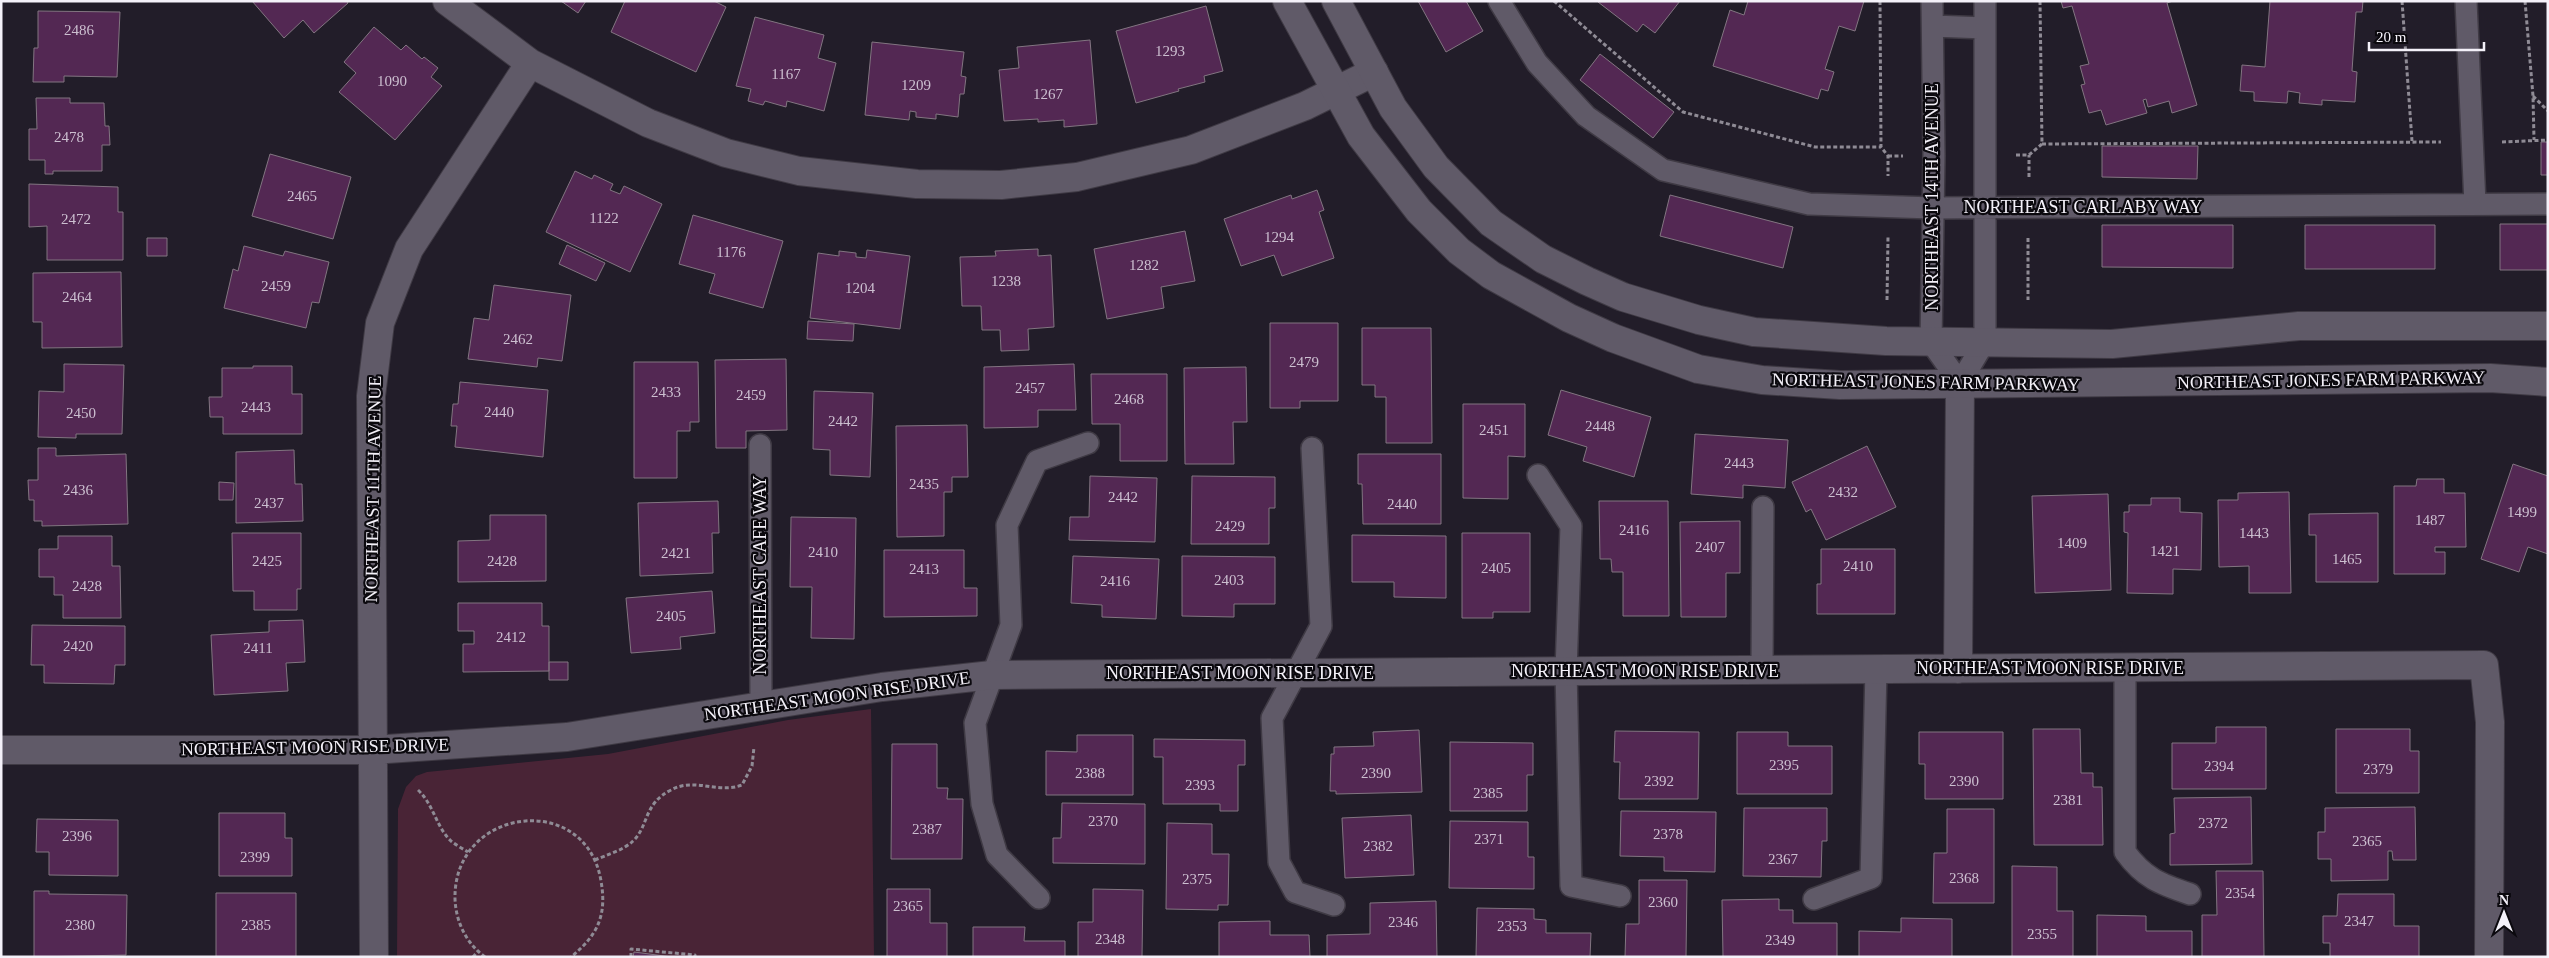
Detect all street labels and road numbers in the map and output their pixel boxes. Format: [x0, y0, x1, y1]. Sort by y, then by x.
street label: NORTHEAST 14TH AVENUE [1922, 83, 1942, 311]
street label: NORTHEAST CARLABY WAY [1964, 197, 2202, 217]
street label: NORTHEAST JONES FARM PARKWAY [2177, 367, 2485, 393]
street label: NORTHEAST JONES FARM PARKWAY [1772, 369, 2080, 395]
street label: NORTHEAST 11TH AVENUE [361, 376, 385, 602]
street label: NORTHEAST CAFE WAY [750, 475, 770, 675]
street label: NORTHEAST MOON RISE DRIVE [1916, 658, 2184, 678]
street label: NORTHEAST MOON RISE DRIVE [1511, 661, 1779, 681]
street label: NORTHEAST MOON RISE DRIVE [1106, 663, 1374, 683]
street label: NORTHEAST MOON RISE DRIVE [703, 667, 971, 725]
street label: NORTHEAST MOON RISE DRIVE [181, 735, 449, 759]

